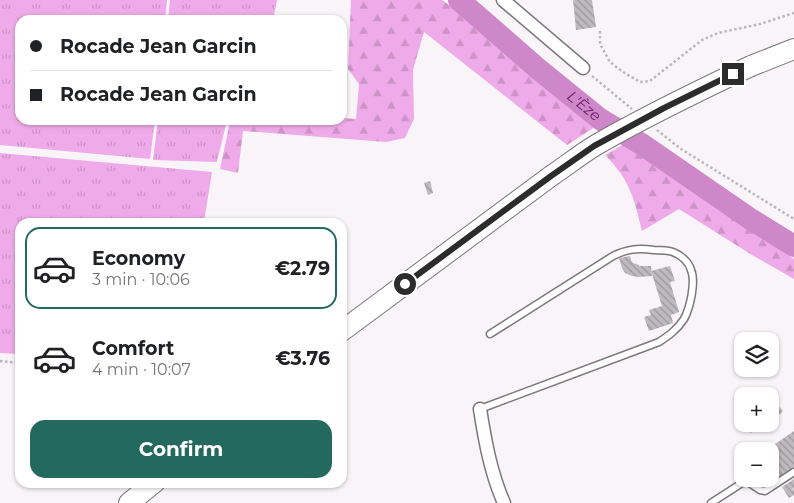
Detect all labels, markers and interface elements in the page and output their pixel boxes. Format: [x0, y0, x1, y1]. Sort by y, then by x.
text: Rocade Jean Garcin [60, 35, 257, 58]
route end [722, 63, 744, 85]
text: Rocade Jean Garcin [60, 83, 257, 106]
water label: L'Èze [563, 86, 605, 125]
icon: car [32, 246, 77, 291]
text: Economy [92, 247, 185, 270]
text: €2.79 [275, 257, 330, 280]
text: 3 min · 10:06 [92, 270, 190, 289]
route start [394, 273, 416, 295]
map controls [734, 332, 779, 487]
button: layers [734, 332, 779, 377]
icon: car [32, 336, 77, 381]
text: Comfort [92, 337, 174, 360]
text: €3.76 [275, 347, 330, 370]
text: 4 min · 10:07 [92, 360, 191, 379]
button: + [734, 387, 779, 432]
button: Confirm [30, 420, 332, 478]
button: − [734, 442, 779, 487]

